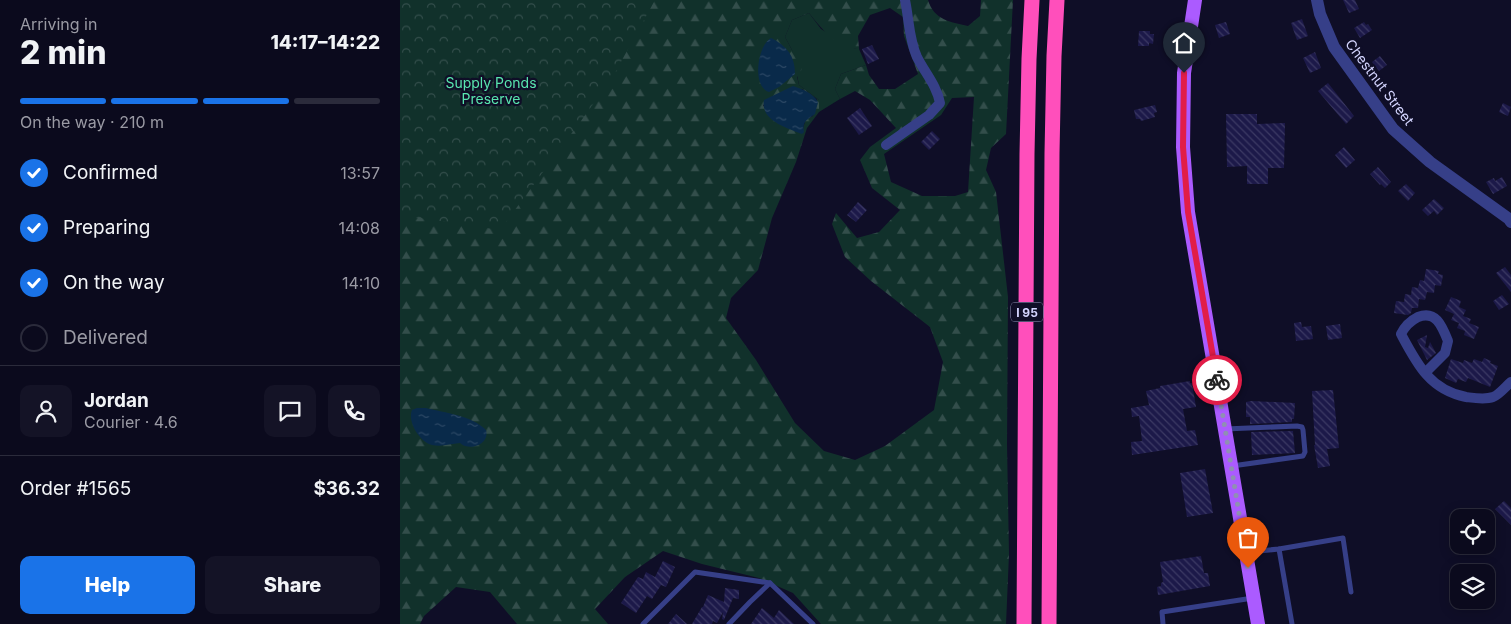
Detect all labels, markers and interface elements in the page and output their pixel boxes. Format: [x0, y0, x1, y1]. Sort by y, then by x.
text: Arriving in [20, 14, 97, 34]
pin [1163, 22, 1205, 73]
icon: home [1170, 29, 1198, 57]
text: 14:17–14:22 [270, 31, 380, 54]
text: 2 min [20, 33, 106, 72]
street label: Chestnut Street [1342, 36, 1418, 129]
park label: Supply Ponds Preserve [445, 74, 537, 107]
text: On the way · 210 m [20, 112, 164, 132]
icon: check [20, 159, 48, 187]
text: Confirmed [63, 161, 158, 184]
text: 13:57 [340, 163, 380, 183]
icon: check [20, 214, 48, 242]
text: Preparing [63, 216, 150, 239]
text: 14:08 [339, 218, 380, 238]
icon: check [20, 269, 48, 297]
text: On the way [63, 271, 165, 294]
text: 14:10 [342, 273, 380, 293]
road number: I 95 [1011, 302, 1043, 322]
text: Delivered [63, 326, 148, 349]
courier [1192, 355, 1242, 405]
icon: bike [1203, 366, 1231, 394]
button: person [20, 385, 72, 437]
button: chat [264, 385, 316, 437]
button: phone [328, 385, 380, 437]
text: Jordan [84, 389, 149, 412]
text: Courier · 4.6 [84, 412, 178, 432]
text: Order #1565 [20, 477, 131, 500]
text: $36.32 [313, 477, 380, 500]
map controls [1450, 509, 1495, 609]
button: locate [1450, 509, 1495, 554]
pin [1227, 517, 1269, 568]
icon: bag [1234, 524, 1262, 552]
button: Help [20, 556, 195, 614]
button: Share [205, 556, 380, 614]
button: layers [1450, 564, 1495, 609]

